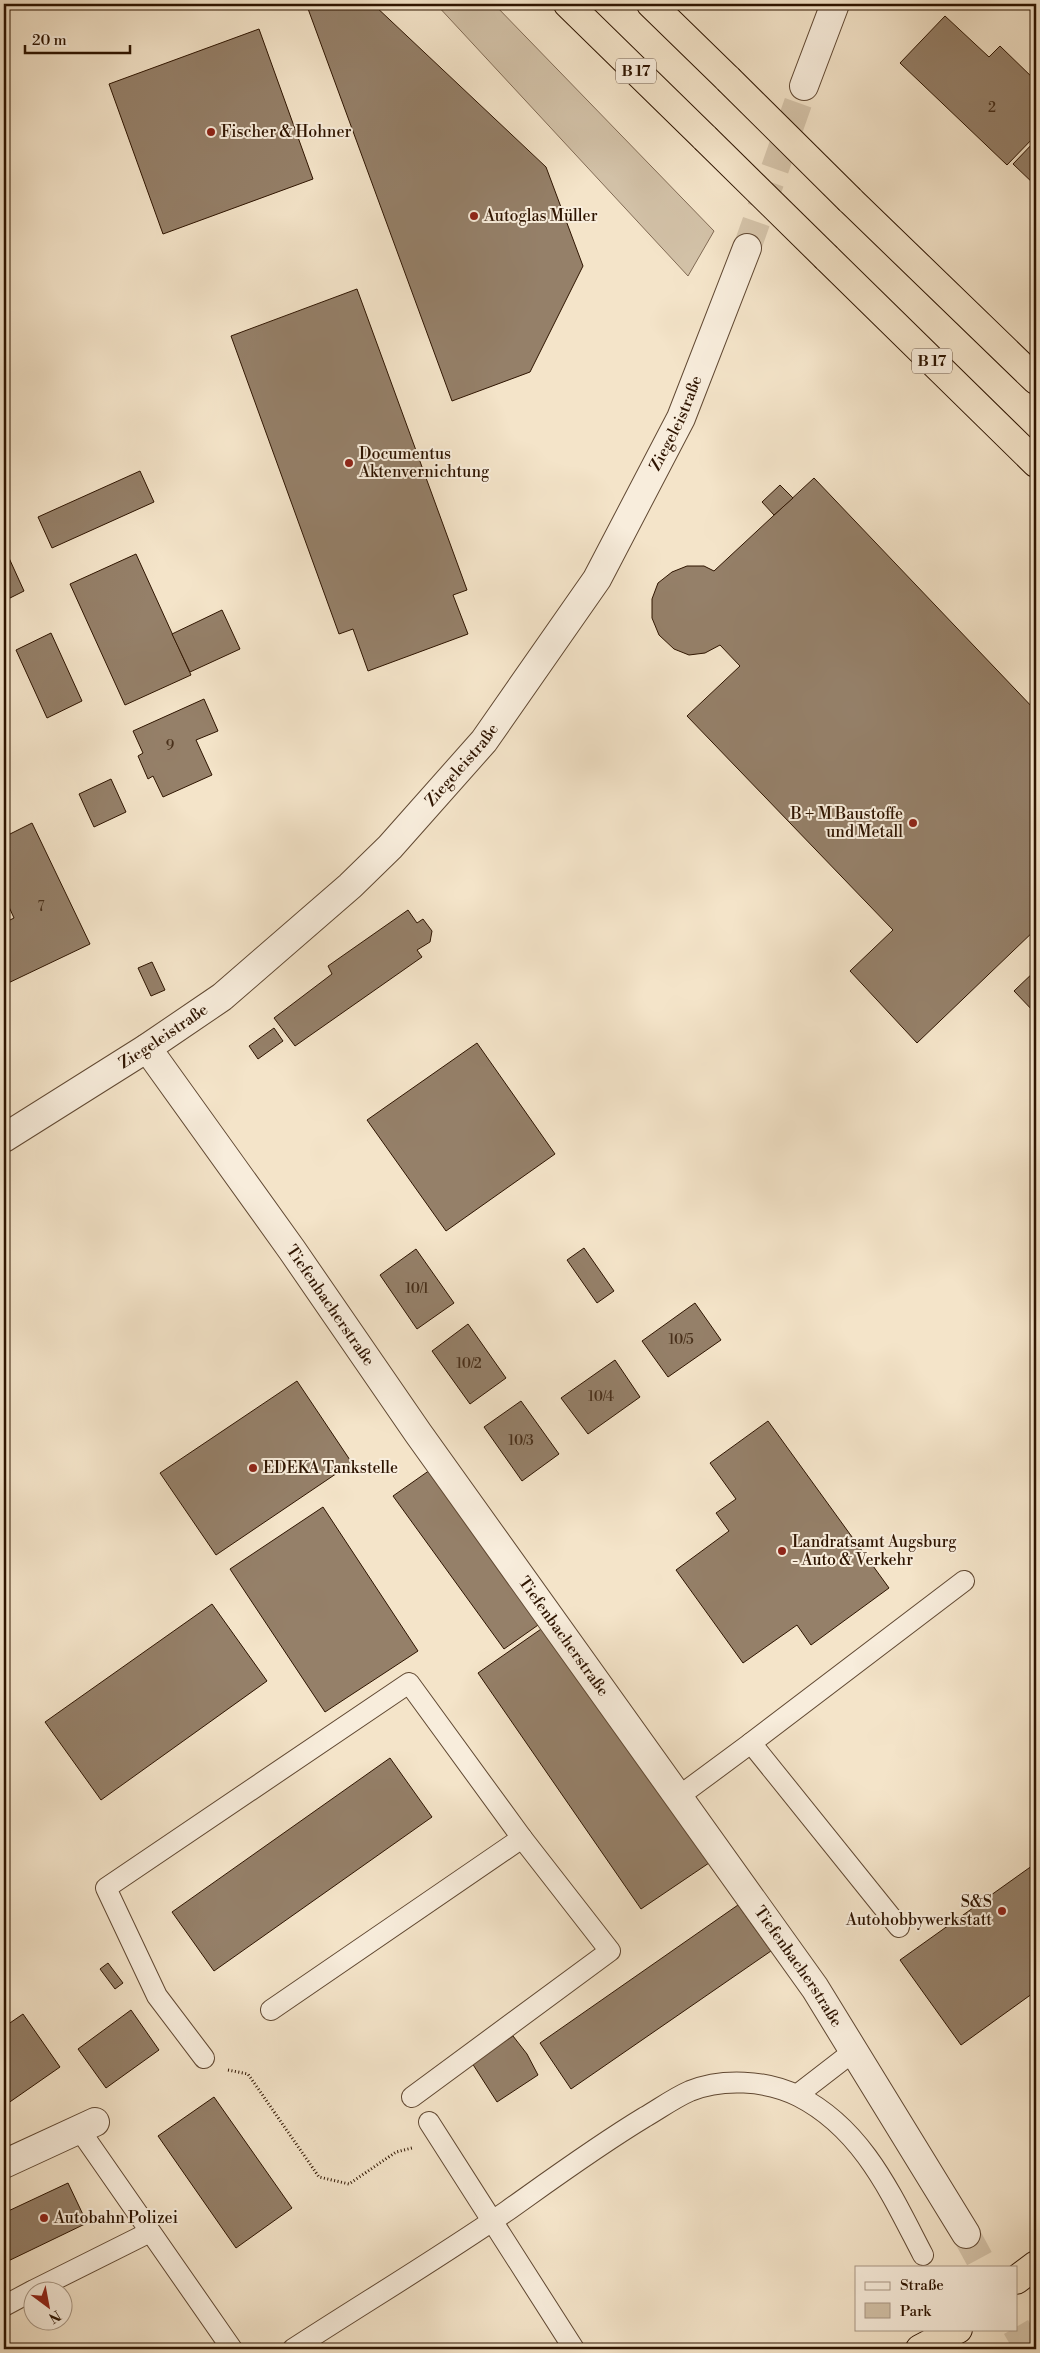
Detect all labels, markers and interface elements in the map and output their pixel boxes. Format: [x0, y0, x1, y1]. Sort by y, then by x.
scale bar [25, 22, 130, 54]
text: 20 m [32, 31, 67, 50]
road number: B 17 [616, 58, 656, 84]
house number: 2 [988, 99, 996, 117]
place label: Fischer & Hohner [221, 122, 351, 142]
marker: Fischer & Hohner [205, 126, 217, 138]
place label: Autoglas Müller [483, 206, 598, 226]
marker: Autoglas Müller [468, 210, 480, 222]
road number: B 17 [912, 348, 952, 374]
street label: Ziegeleistraße [645, 373, 707, 474]
place label: Documentus Aktenvernichtung [358, 444, 490, 482]
marker: Documentus Aktenvernichtung [343, 457, 355, 469]
street label: Ziegeleistraße [421, 720, 503, 811]
house number: 9 [166, 737, 174, 755]
place label: B + M Baustoffe und Metall [790, 804, 903, 842]
marker: B + M Baustoffe und Metall [907, 817, 919, 829]
house number: 7 [37, 898, 45, 916]
street label: Ziegeleistraße [115, 1000, 212, 1073]
street label: Tiefenbacherstraße [282, 1241, 379, 1370]
house number: 10/1 [405, 1280, 429, 1298]
house number: 10/5 [668, 1331, 694, 1349]
house number: 10/2 [456, 1355, 482, 1373]
house number: 10/4 [588, 1388, 614, 1406]
house number: 10/3 [508, 1432, 534, 1450]
place label: EDEKA Tankstelle [263, 1458, 398, 1478]
marker: EDEKA Tankstelle [247, 1462, 259, 1474]
place label: Landratsamt Augsburg - Auto & Verkehr [792, 1532, 957, 1570]
marker: Landratsamt Augsburg - Auto & Verkehr [776, 1545, 788, 1557]
street label: Tiefenbacherstraße [514, 1573, 613, 1700]
place label: S&S Autohobbywerkstatt [845, 1892, 992, 1930]
street label: Tiefenbacherstraße [750, 1902, 846, 2031]
marker: S&S Autohobbywerkstatt [996, 1905, 1008, 1917]
place label: Autobahn Polizei [53, 2208, 178, 2228]
marker: Autobahn Polizei [38, 2212, 50, 2224]
legend [855, 2266, 1018, 2330]
text: Straße [900, 2276, 944, 2295]
north arrow [22, 2280, 72, 2330]
text: Park [900, 2302, 932, 2321]
text: N [45, 2306, 64, 2327]

